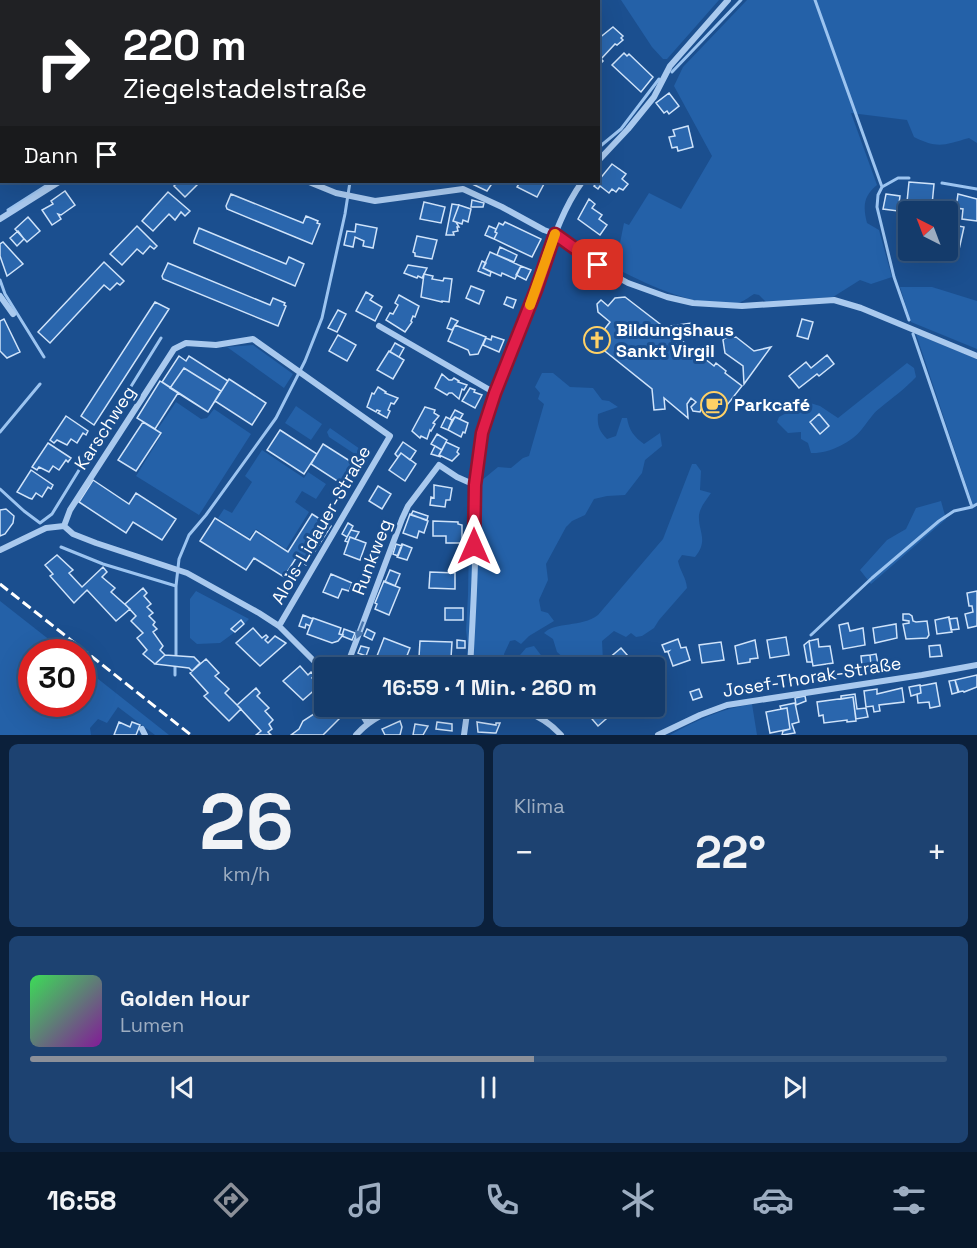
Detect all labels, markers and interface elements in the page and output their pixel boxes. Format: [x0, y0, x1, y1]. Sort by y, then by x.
text: 220 m [123, 19, 247, 72]
icon: right [24, 24, 102, 102]
text: Ziegelstadelstraße [123, 71, 367, 106]
icon: arrive [90, 138, 123, 171]
text: Dann [24, 141, 78, 169]
north arrow [898, 201, 958, 261]
map controls [898, 201, 958, 261]
pin [572, 239, 623, 290]
icon: arrive [581, 248, 614, 281]
place label: Bildungshaus Sankt Virgil [616, 318, 734, 362]
church icon: Bildungshaus Sankt Virgil [582, 325, 612, 355]
street label: Karschweg [69, 381, 140, 474]
cafe icon: Parkcafé [699, 390, 729, 420]
place label: Parkcafé [734, 393, 810, 416]
street label: Alois-Lidauer-Straße [266, 441, 375, 608]
position arrow [442, 514, 506, 578]
street label: Runkweg [347, 516, 397, 598]
one-way arrow [355, 621, 364, 639]
speed limit sign: 30 [18, 639, 96, 717]
street label: Josef-Thorak-Straße [721, 651, 903, 702]
text: 16:59 · 1 Min. · 260 m [382, 673, 597, 701]
text: 26 [199, 772, 294, 872]
text: Klima [514, 793, 565, 819]
text: 22° [695, 824, 766, 881]
text: − [514, 832, 534, 874]
text: + [927, 832, 947, 874]
text: km/h [223, 861, 270, 887]
text: Golden Hour [120, 984, 250, 1012]
text: Lumen [120, 1012, 184, 1038]
icon: previous [166, 1071, 199, 1104]
icon: pause [472, 1071, 505, 1104]
icon: next [778, 1071, 811, 1104]
icon: directions [210, 1179, 252, 1221]
icon: music [345, 1179, 387, 1221]
icon: phone [481, 1179, 523, 1221]
icon: climate [617, 1179, 659, 1221]
icon: car [752, 1179, 794, 1221]
icon: filters [888, 1179, 930, 1221]
text: 16:58 [47, 1183, 116, 1218]

